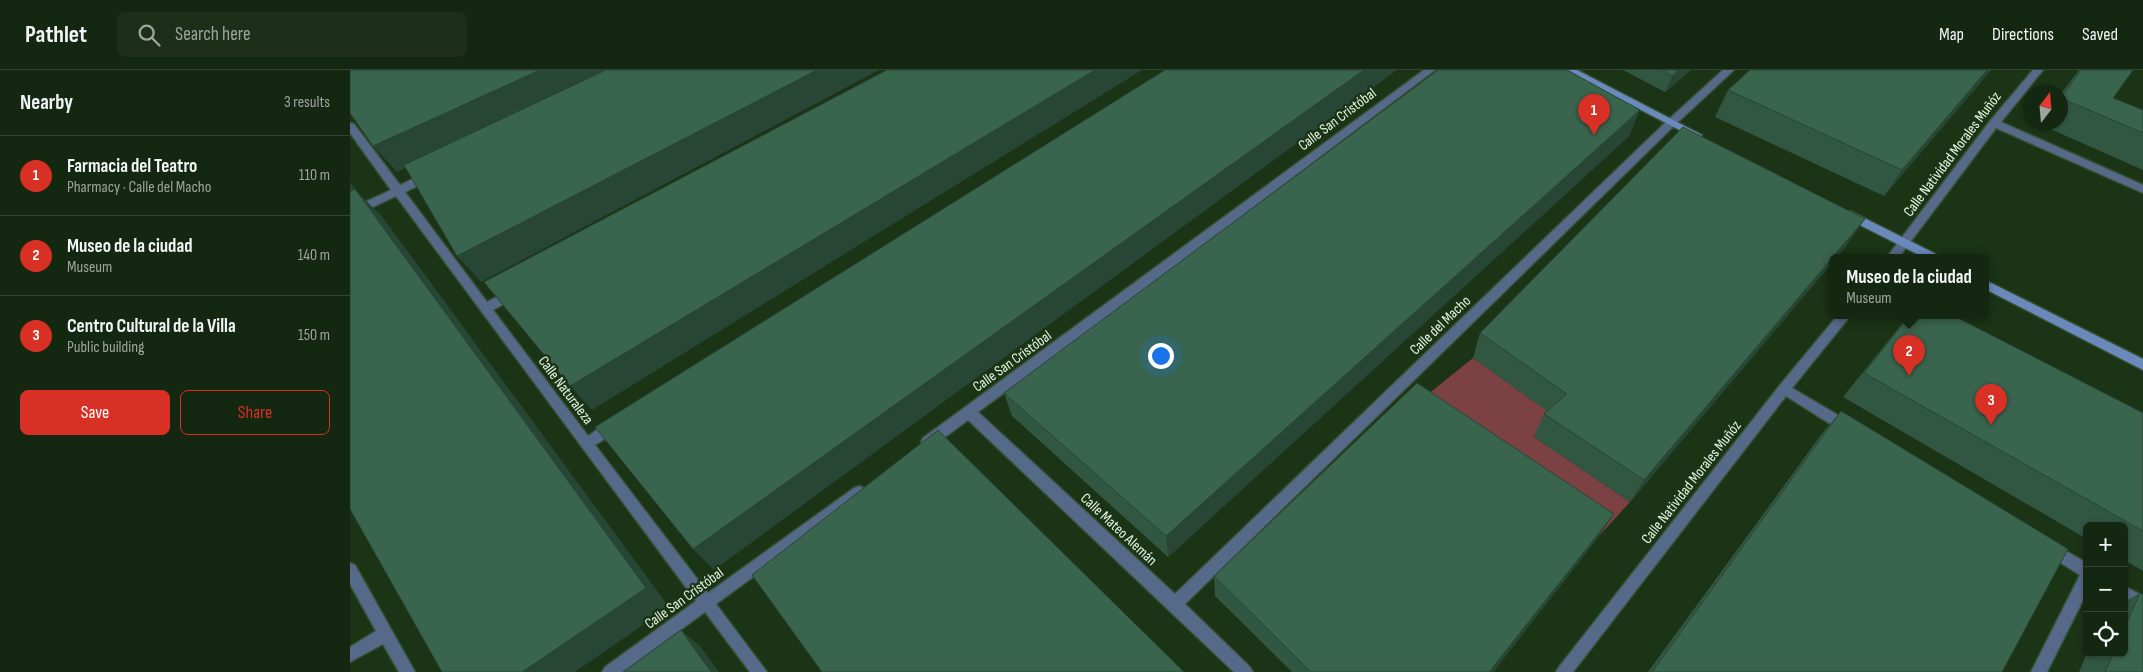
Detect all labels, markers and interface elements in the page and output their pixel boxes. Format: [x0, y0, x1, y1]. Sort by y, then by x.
search box [117, 12, 467, 57]
text: Pathlet [25, 20, 87, 49]
icon: search [135, 21, 163, 49]
text: Search here [175, 23, 251, 46]
text: Map [1939, 24, 1964, 45]
text: Directions [1992, 24, 2054, 45]
text: Saved [2082, 24, 2118, 45]
street label: Calle San Cristóbal [1294, 84, 1380, 155]
north arrow [2023, 85, 2068, 130]
street label: Calle Natividad Morales Muñóz [1899, 88, 2006, 221]
text: Nearby [20, 90, 73, 115]
text: 3 results [284, 93, 330, 112]
pin: 1 [1578, 94, 1610, 135]
text: Farmacia del Teatro [67, 155, 197, 178]
text: 1 [33, 166, 39, 185]
text: 110 m [299, 166, 330, 185]
text: Pharmacy · Calle del Macho [67, 178, 211, 197]
text: Museo de la ciudad [67, 235, 192, 258]
text: 2 [32, 246, 40, 265]
text: 140 m [298, 246, 330, 265]
popup [1829, 254, 1989, 319]
text: Museum [67, 258, 112, 277]
text: Museo de la ciudad [1846, 266, 1972, 289]
text: Museum [1846, 289, 1892, 308]
street label: Calle del Macho [1406, 292, 1475, 359]
text: Centro Cultural de la Villa [67, 315, 236, 338]
text: 3 [32, 326, 40, 345]
text: 150 m [298, 326, 330, 345]
street label: Calle San Cristóbal [969, 326, 1055, 396]
pin: 2 [1893, 335, 1925, 376]
text: Public building [67, 338, 144, 357]
your location [1148, 343, 1174, 369]
street label: Calle Naturaleza [534, 352, 598, 428]
pin: 3 [1975, 384, 2007, 425]
button: Save [20, 390, 170, 435]
button: Share [180, 390, 330, 435]
street label: Calle Natividad Morales Muñóz [1637, 416, 1746, 548]
street label: Calle Mateo Alemán [1076, 489, 1161, 570]
map controls [2083, 522, 2128, 657]
button: + [2083, 522, 2128, 567]
street label: Calle San Cristóbal [641, 563, 727, 633]
button: − [2083, 567, 2128, 612]
button: locate [2083, 612, 2128, 657]

